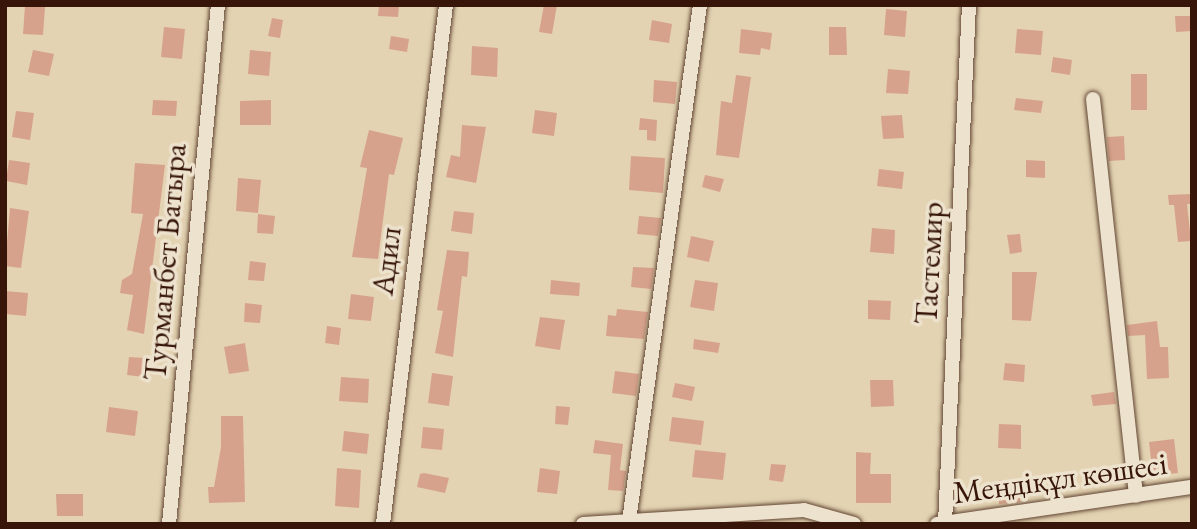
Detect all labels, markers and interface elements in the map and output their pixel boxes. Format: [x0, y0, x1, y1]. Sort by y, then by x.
street label: Турманбет Батыра [135, 142, 195, 382]
street label: Тастемир [907, 201, 951, 325]
street label: Адил [363, 224, 409, 298]
street label: Меңдіқұл көшесі [951, 444, 1169, 512]

